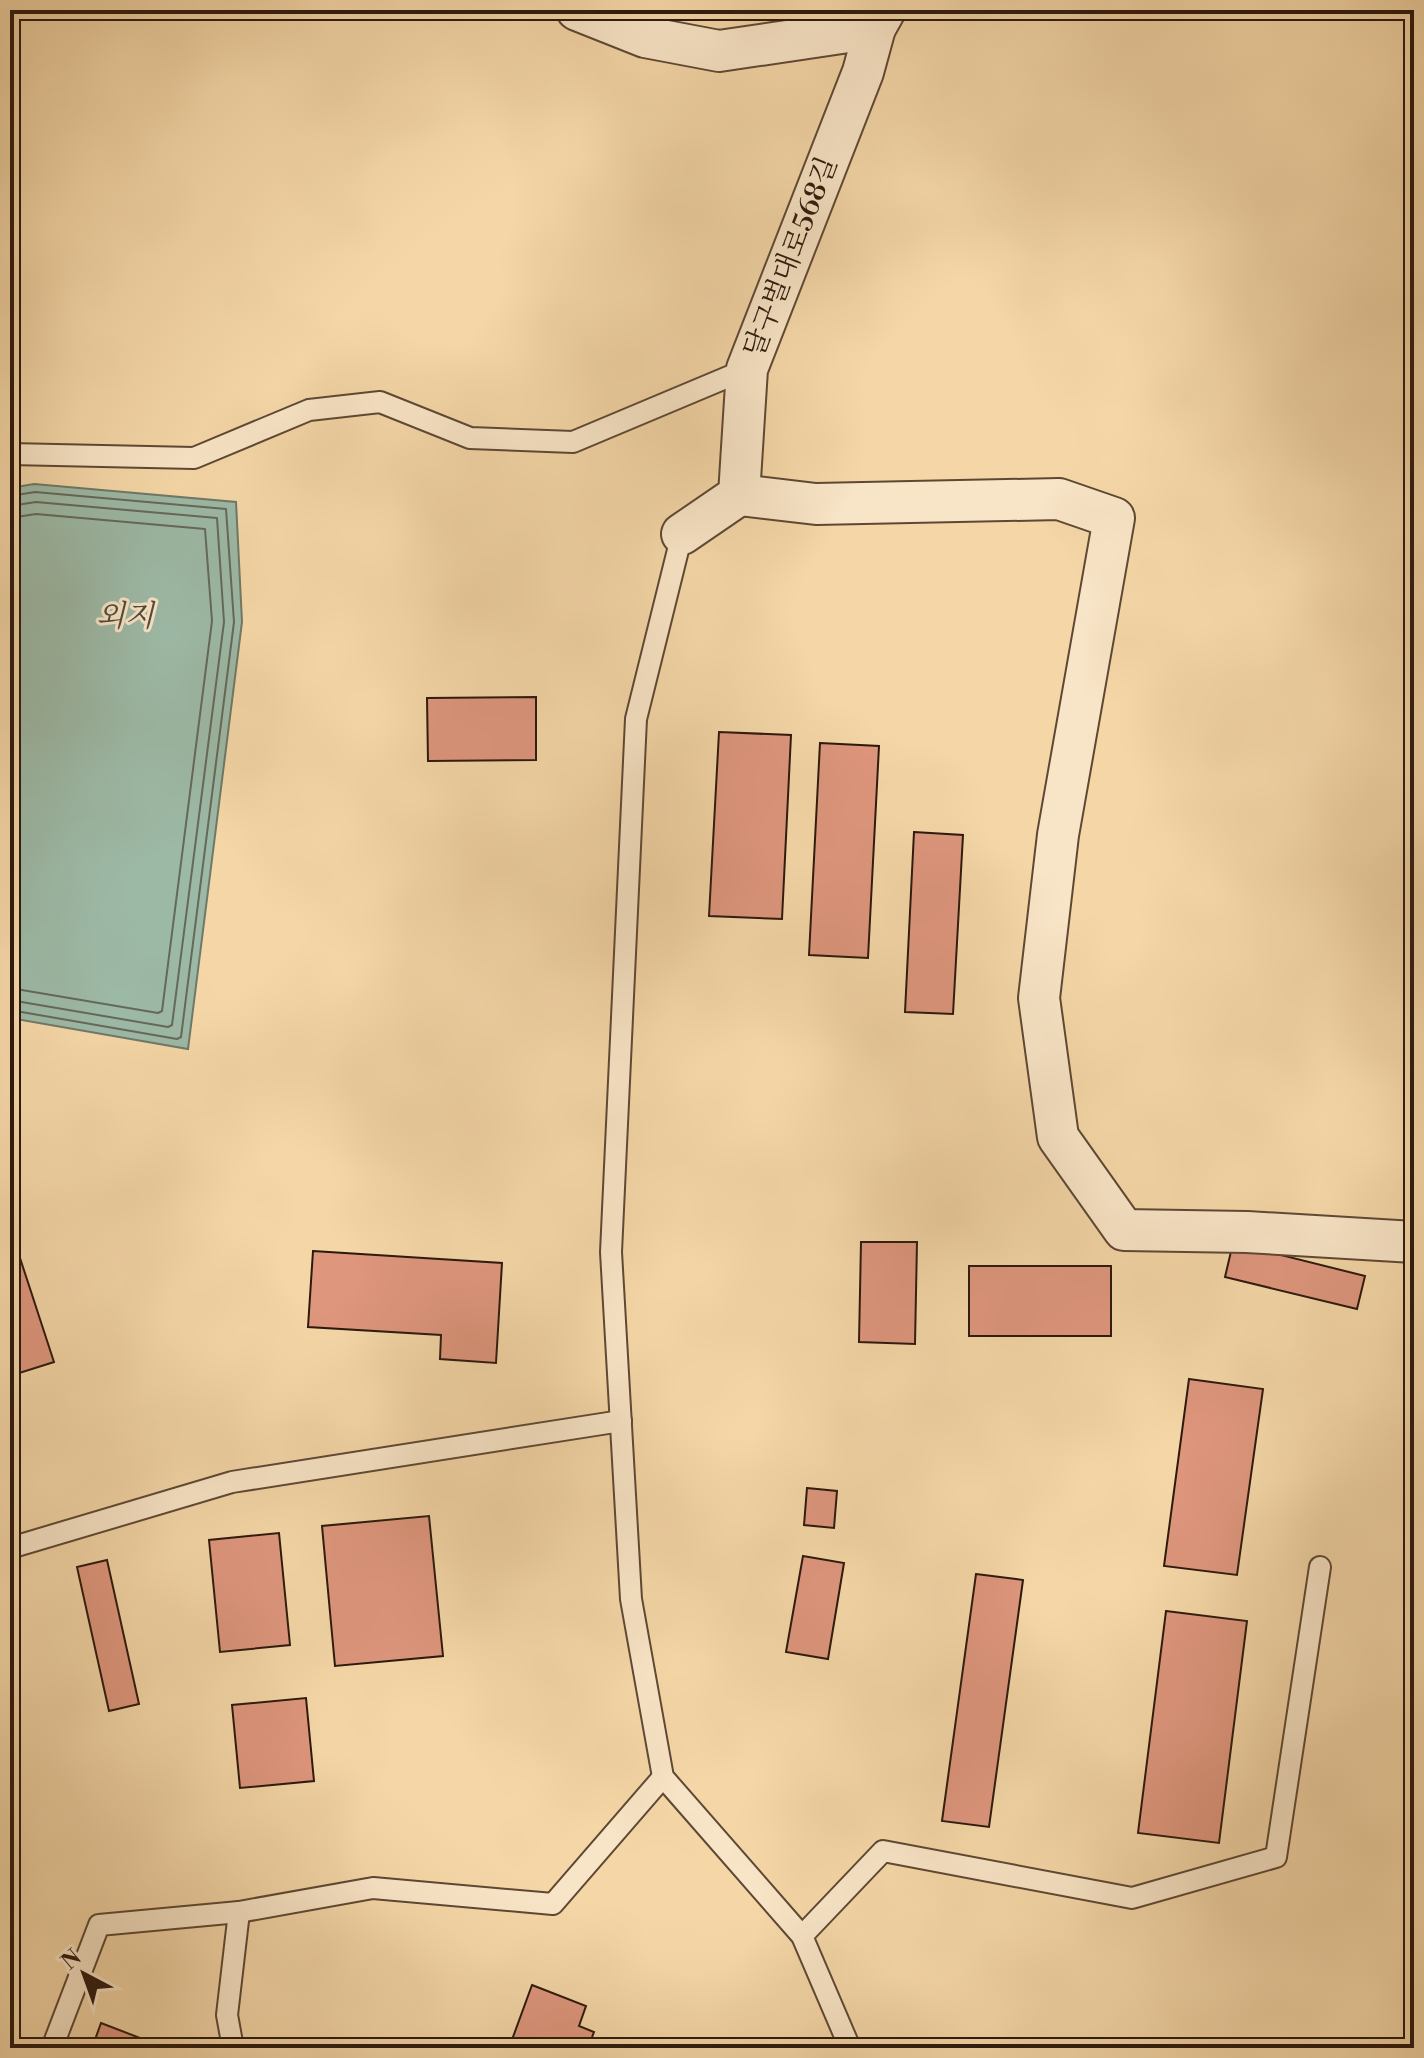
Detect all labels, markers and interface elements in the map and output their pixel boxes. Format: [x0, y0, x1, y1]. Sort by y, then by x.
street label: 달구벌대로568길 [737, 152, 845, 362]
water label: 외지 [96, 598, 156, 636]
north arrow [44, 1934, 124, 2014]
text: N [56, 1944, 88, 1976]

